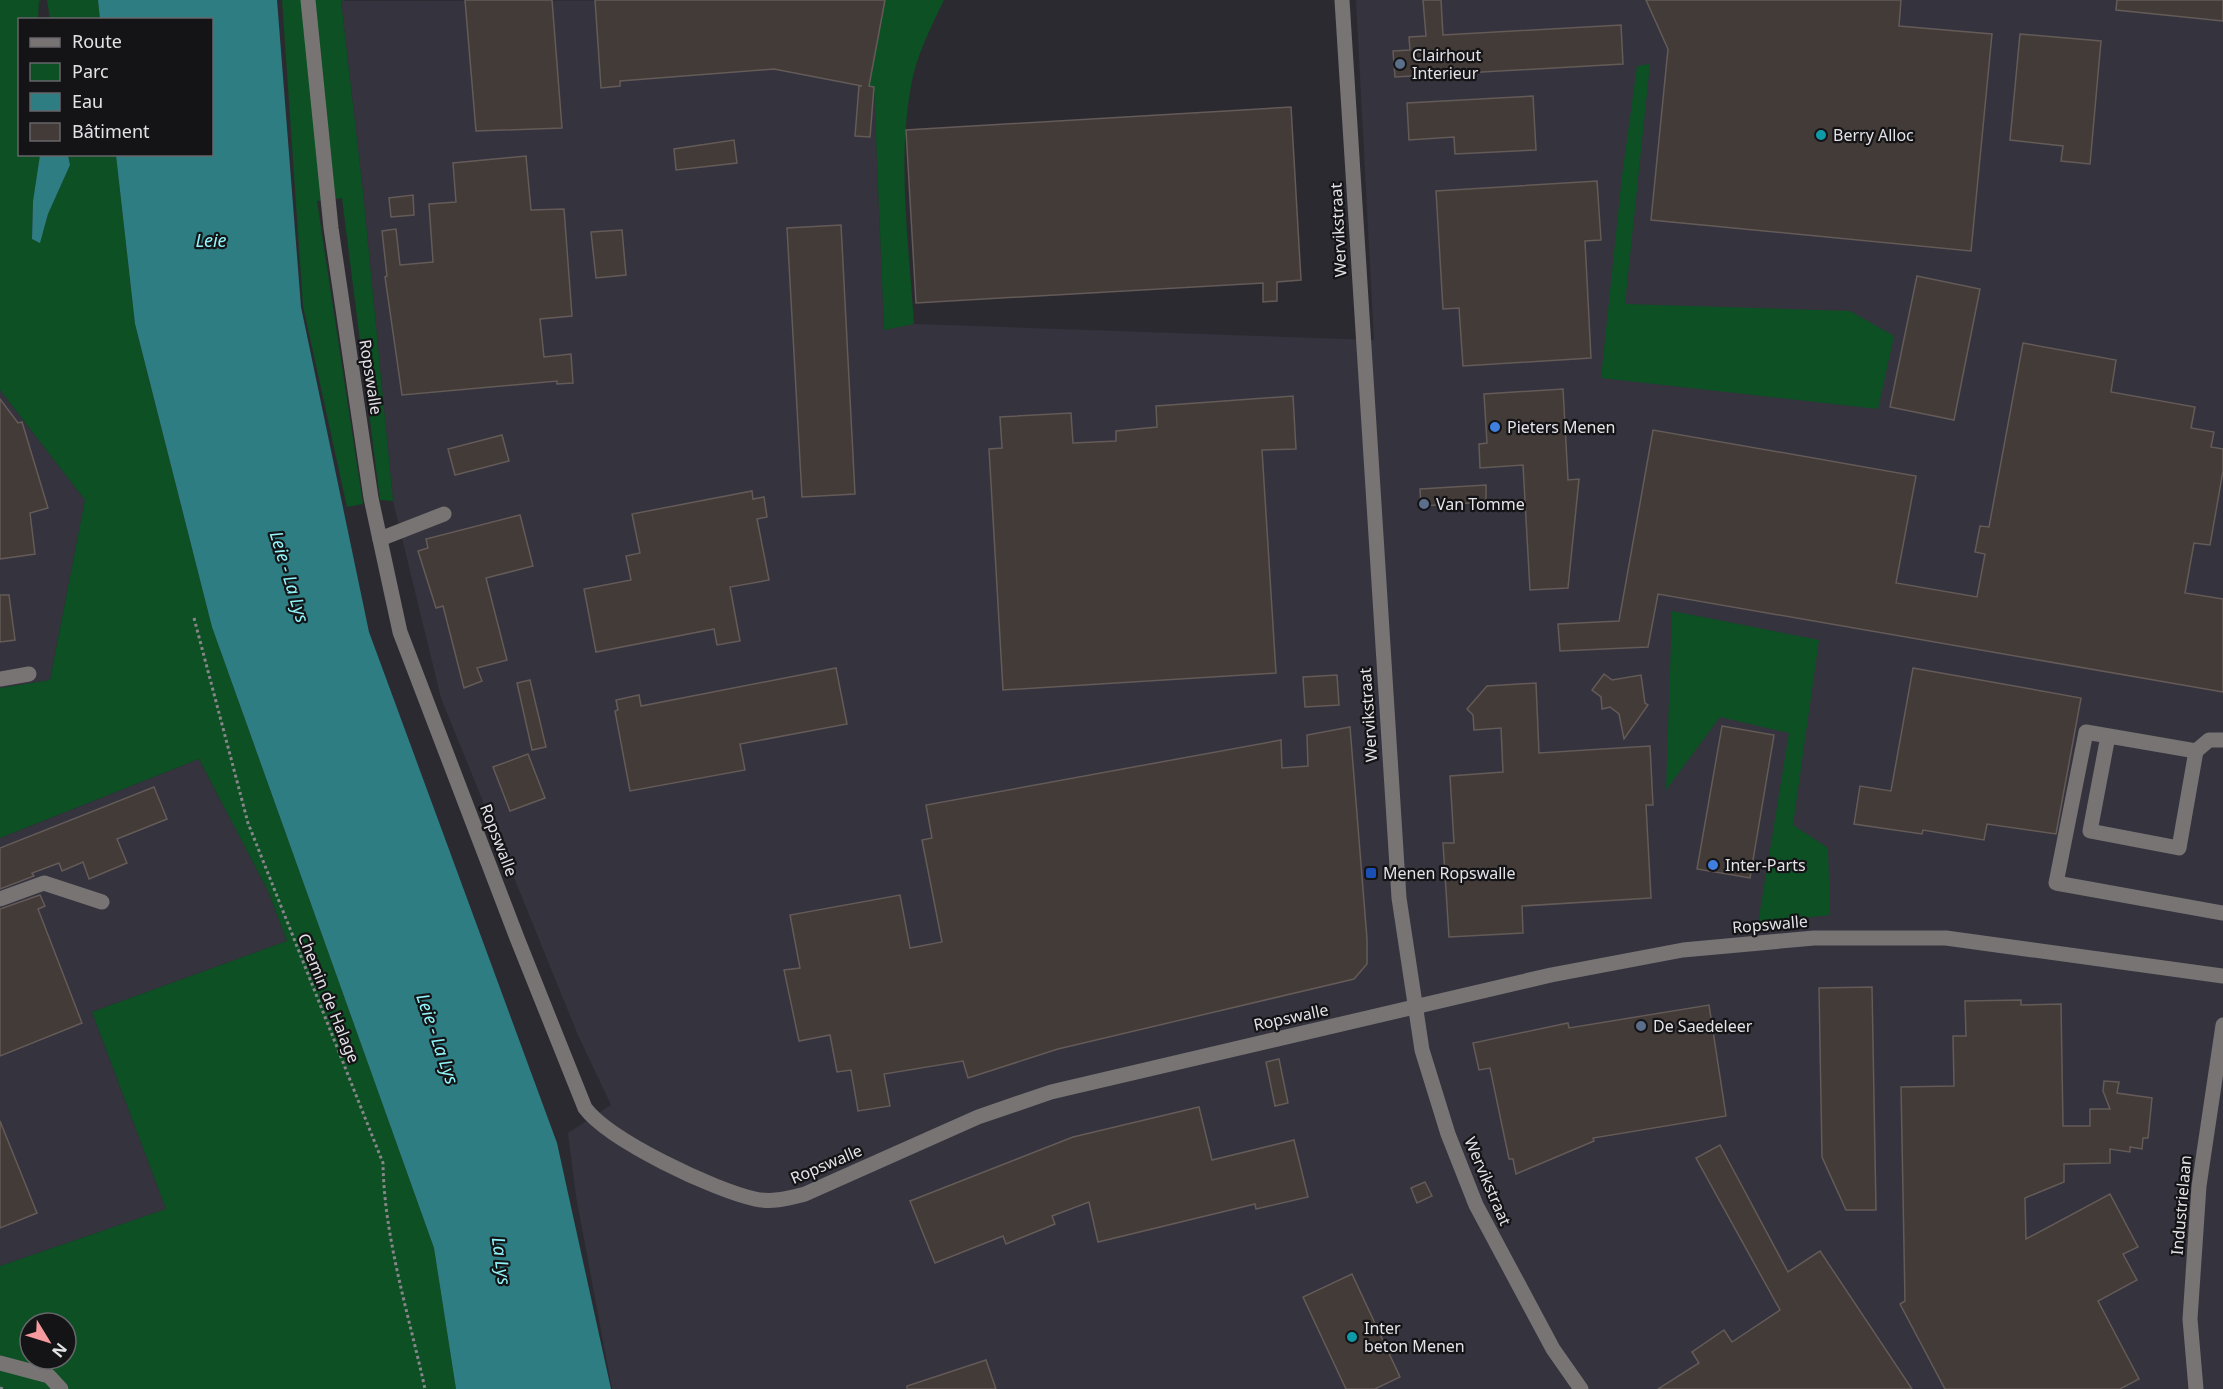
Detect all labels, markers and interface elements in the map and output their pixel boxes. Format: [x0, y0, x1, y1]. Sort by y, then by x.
legend [18, 18, 213, 156]
text: Route [72, 29, 122, 53]
place label: Clairhout Interieur [1412, 44, 1481, 84]
marker: Clairhout Interieur [1393, 57, 1407, 71]
text: Parc [72, 59, 109, 83]
text: Eau [72, 89, 103, 113]
text: Bâtiment [72, 119, 150, 143]
place label: Berry Alloc [1833, 124, 1914, 146]
marker: Berry Alloc [1814, 128, 1828, 142]
street label: Wervikstraat [1325, 182, 1351, 278]
water label: Leie [195, 228, 227, 252]
street label: Ropswalle [354, 338, 388, 416]
place label: Pieters Menen [1507, 416, 1615, 438]
marker: Pieters Menen [1488, 420, 1502, 434]
place label: Van Tomme [1436, 493, 1525, 515]
marker: Van Tomme [1417, 497, 1431, 511]
water label: Leie - La Lys [265, 528, 315, 626]
street label: Wervikstraat [1354, 667, 1382, 763]
street label: Ropswalle [475, 801, 523, 879]
place label: Inter-Parts [1725, 854, 1806, 876]
marker: Inter-Parts [1706, 858, 1720, 872]
place label: Menen Ropswalle [1383, 862, 1515, 884]
marker: Menen Ropswalle [1364, 866, 1378, 880]
street label: Ropswalle [1731, 910, 1809, 938]
street label: Chemin de Halage [293, 930, 365, 1066]
water label: Leie - La Lys [411, 990, 465, 1087]
street label: Ropswalle [1252, 998, 1330, 1036]
place label: De Saedeleer [1653, 1015, 1753, 1037]
marker: De Saedeleer [1634, 1019, 1648, 1033]
street label: Wervikstraat [1459, 1133, 1517, 1229]
street label: Ropswalle [787, 1139, 865, 1189]
street label: Industrielaan [2166, 1154, 2196, 1256]
water label: La Lys [487, 1235, 517, 1287]
north arrow [18, 1311, 78, 1371]
place label: Inter beton Menen [1364, 1317, 1465, 1357]
marker: Inter beton Menen [1345, 1330, 1359, 1344]
text: N [47, 1338, 72, 1362]

